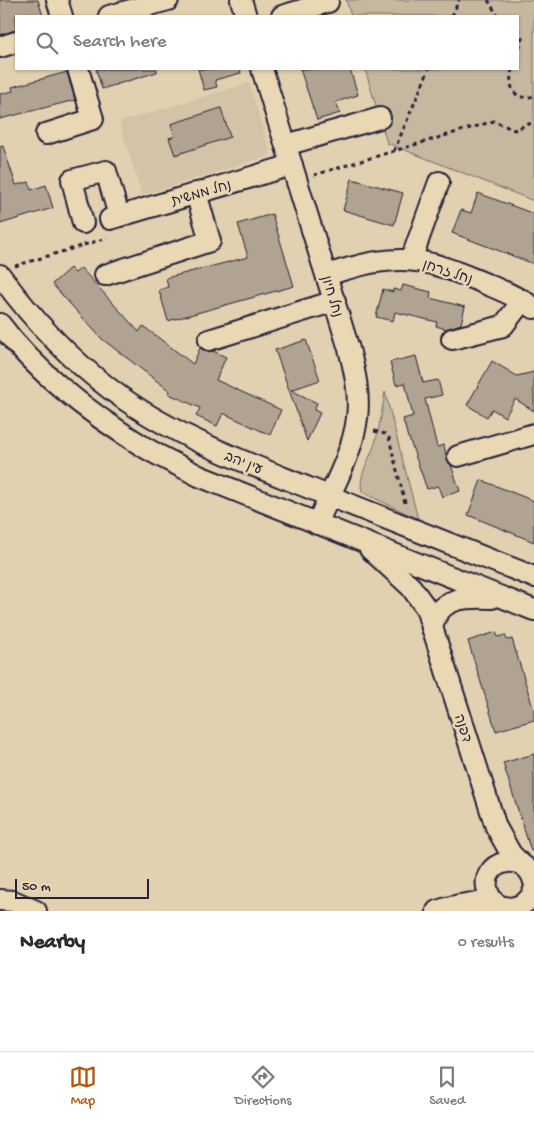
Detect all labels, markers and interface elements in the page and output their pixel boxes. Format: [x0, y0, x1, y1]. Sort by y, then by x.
search box [15, 15, 519, 70]
icon: search [33, 29, 61, 57]
text: Search here [73, 31, 167, 54]
street label: נחל ממשית [168, 177, 234, 211]
street label: נחל זרחן [420, 256, 475, 289]
street label: נחל חיון [316, 273, 346, 320]
street label: עין יהב [222, 449, 265, 480]
street label: דפנה [449, 712, 474, 745]
scale bar [15, 876, 149, 899]
text: 50 m [22, 879, 51, 896]
text: Nearby [20, 931, 85, 956]
text: 0 results [458, 934, 514, 953]
tab: Map [69, 1063, 97, 1110]
tab: Directions [235, 1063, 292, 1110]
tab: Saved [429, 1063, 465, 1110]

